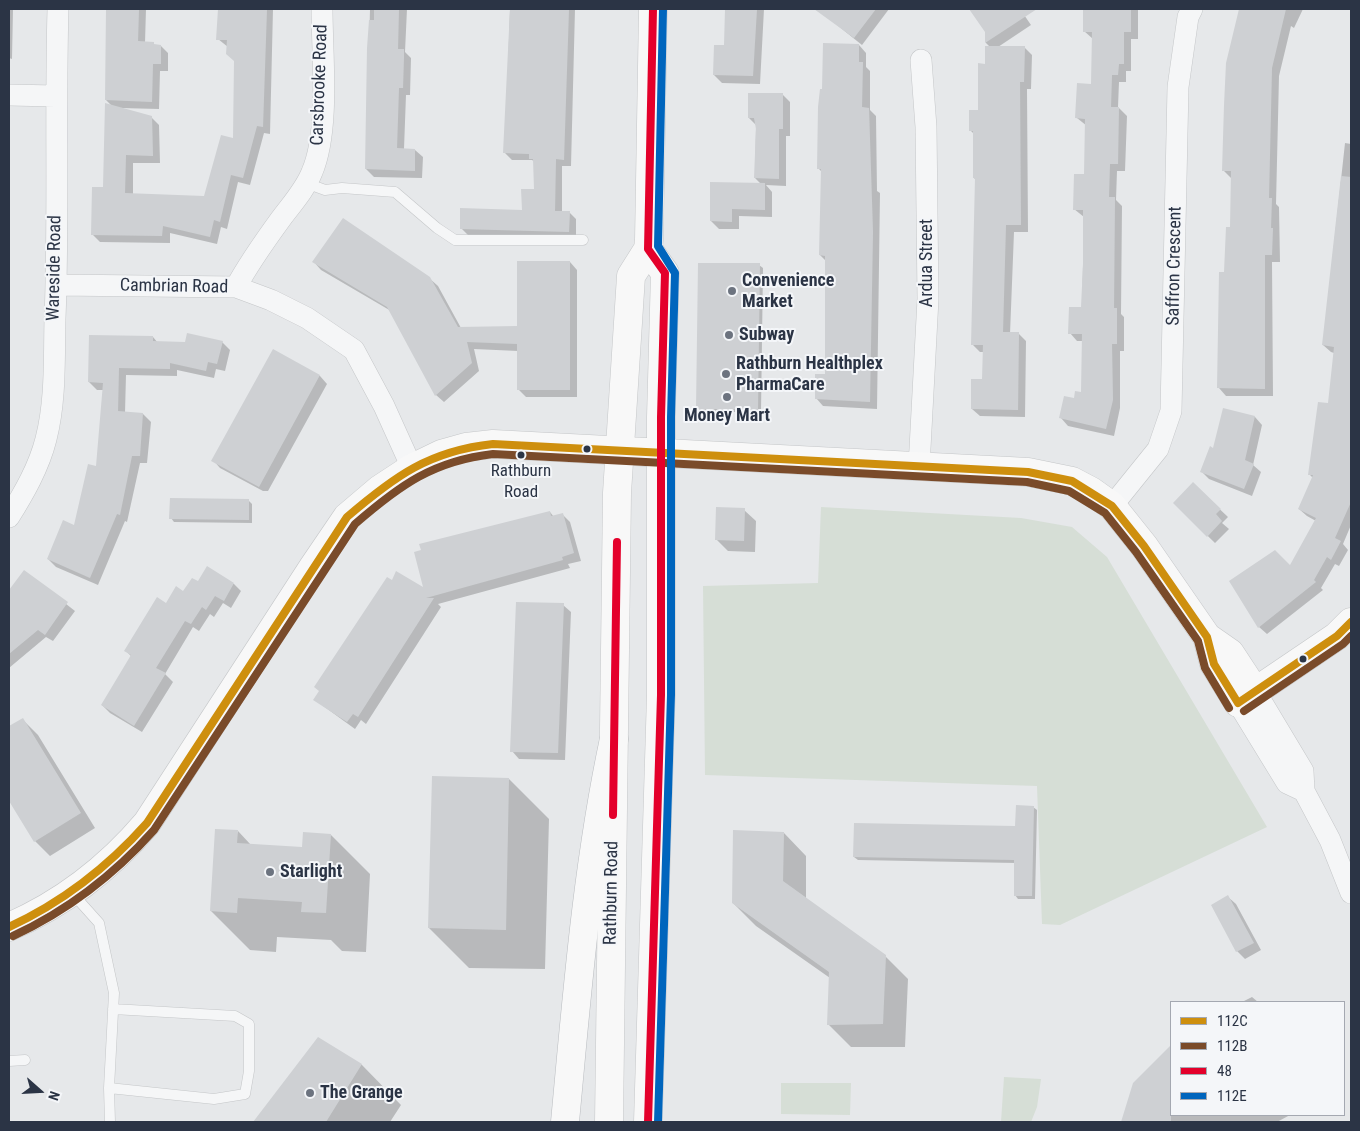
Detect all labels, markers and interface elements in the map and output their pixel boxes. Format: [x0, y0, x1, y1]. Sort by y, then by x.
street label: Carsbrooke Road [307, 24, 333, 146]
street label: Saffron Crescent [1163, 206, 1187, 326]
street label: Wareside Road [43, 215, 67, 321]
street label: Ardua Street [916, 219, 938, 307]
place label: Convenience Market [742, 270, 834, 312]
street label: Cambrian Road [120, 275, 228, 299]
marker: Convenience Market [726, 285, 738, 297]
place label: Subway [739, 324, 794, 346]
marker: Subway [723, 329, 735, 341]
place label: Rathburn Healthplex PharmaCare [736, 353, 883, 396]
marker: Rathburn Healthplex PharmaCare [720, 368, 732, 380]
marker: Money Mart [721, 391, 733, 403]
place label: Money Mart [684, 405, 770, 427]
unlabelled marker [582, 444, 592, 454]
marker: Rathburn Road [516, 450, 526, 460]
place label: Rathburn Road [491, 462, 551, 502]
unlabelled marker [1298, 654, 1308, 664]
street label: Rathburn Road [600, 841, 624, 945]
place label: Starlight [280, 861, 342, 883]
marker: Starlight [264, 866, 276, 878]
legend [1170, 1001, 1345, 1116]
text: 112C [1217, 1012, 1248, 1030]
text: 112B [1217, 1037, 1247, 1055]
text: 48 [1217, 1062, 1232, 1080]
north arrow [15, 1066, 65, 1116]
place label: The Grange [320, 1082, 403, 1104]
marker: The Grange [304, 1087, 316, 1099]
text: 112E [1217, 1087, 1247, 1105]
text: N [45, 1089, 63, 1103]

